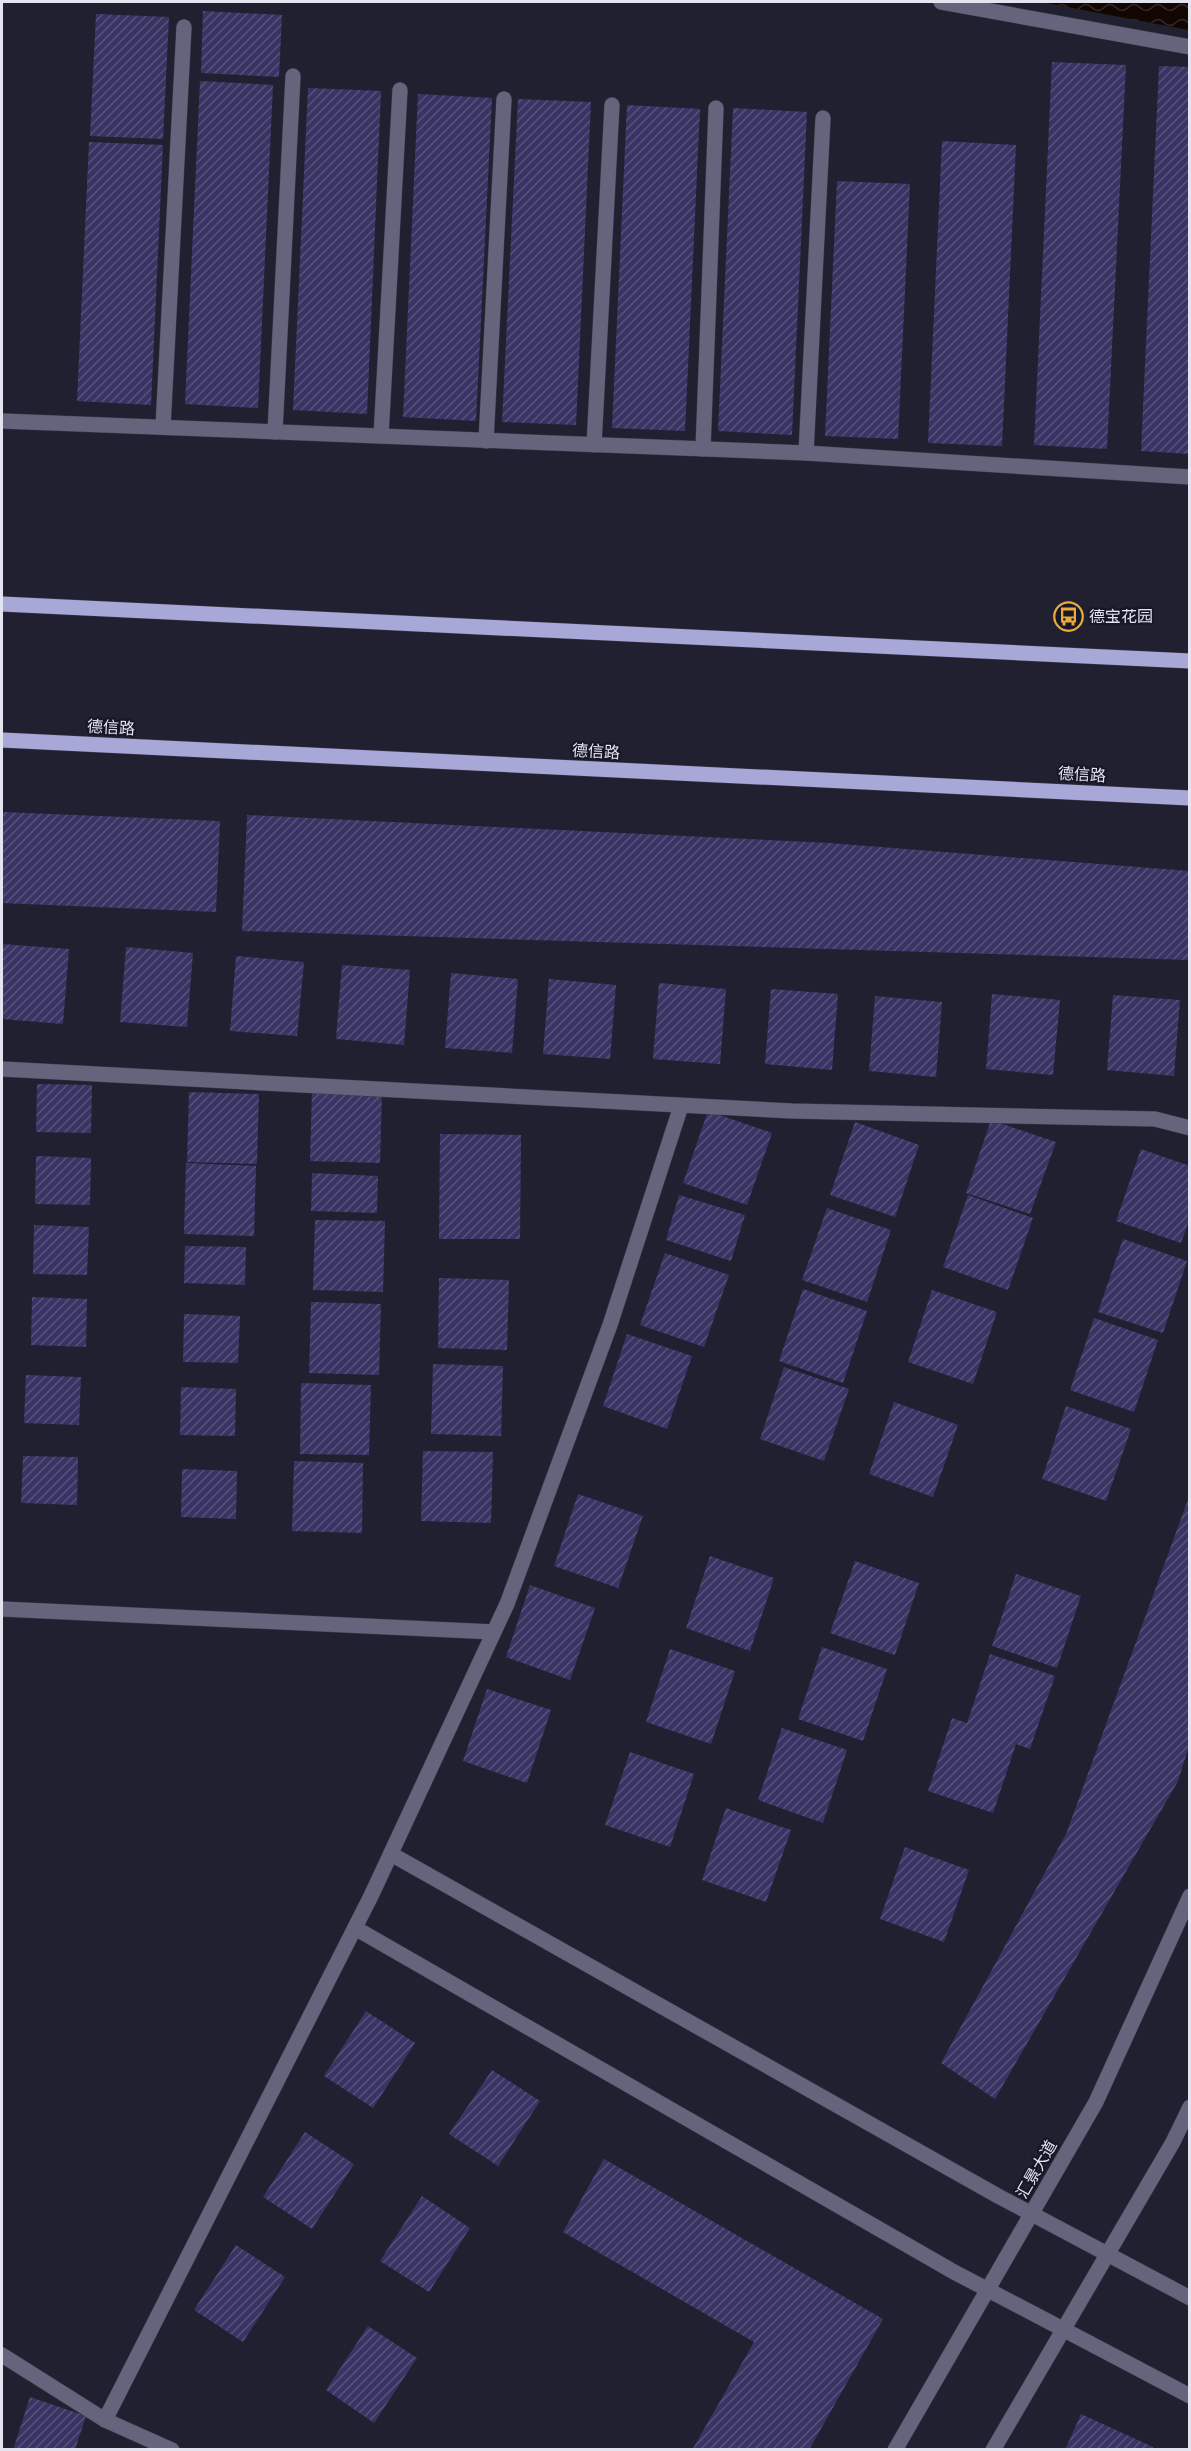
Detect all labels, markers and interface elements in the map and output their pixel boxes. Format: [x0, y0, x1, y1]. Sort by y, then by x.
bus stop icon: 德宝花园 [1052, 600, 1084, 632]
place label: 德宝花园 [1089, 605, 1153, 627]
street label: 德信路 [86, 715, 136, 739]
street label: 德信路 [571, 739, 621, 763]
street label: 德信路 [1057, 762, 1107, 786]
street label: 汇景大道 [1010, 2136, 1062, 2202]

